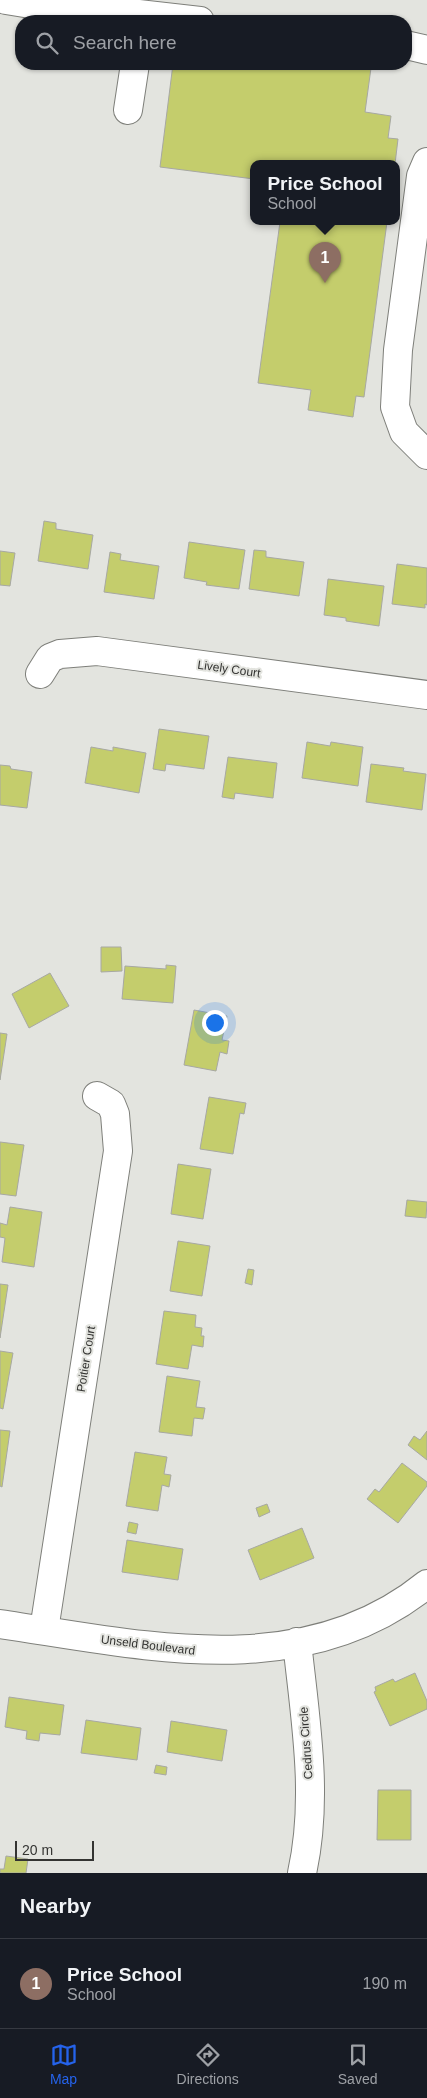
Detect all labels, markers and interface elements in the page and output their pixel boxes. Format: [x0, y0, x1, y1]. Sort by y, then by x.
search box [15, 15, 412, 70]
icon: search [33, 29, 61, 57]
text: Search here [73, 32, 177, 53]
popup [250, 160, 400, 225]
text: Price School [267, 173, 383, 194]
text: School [267, 195, 316, 212]
pin: 1 [309, 242, 341, 283]
street label: Lively Court [197, 658, 262, 680]
your location [202, 1010, 228, 1036]
street label: Poitier Court [74, 1324, 98, 1393]
street label: Unseld Boulevard [100, 1632, 196, 1658]
street label: Cedrus Circle [296, 1706, 316, 1780]
scale bar [15, 1838, 94, 1861]
text: 20 m [22, 1842, 53, 1858]
text: Nearby [20, 1894, 91, 1917]
text: Price School [67, 1964, 182, 1985]
text: 1 [32, 1975, 40, 1992]
text: 190 m [363, 1975, 407, 1992]
text: School [67, 1986, 116, 2003]
tab: Map [50, 2041, 78, 2087]
tab: Directions [177, 2041, 239, 2087]
tab: Saved [338, 2041, 377, 2087]

